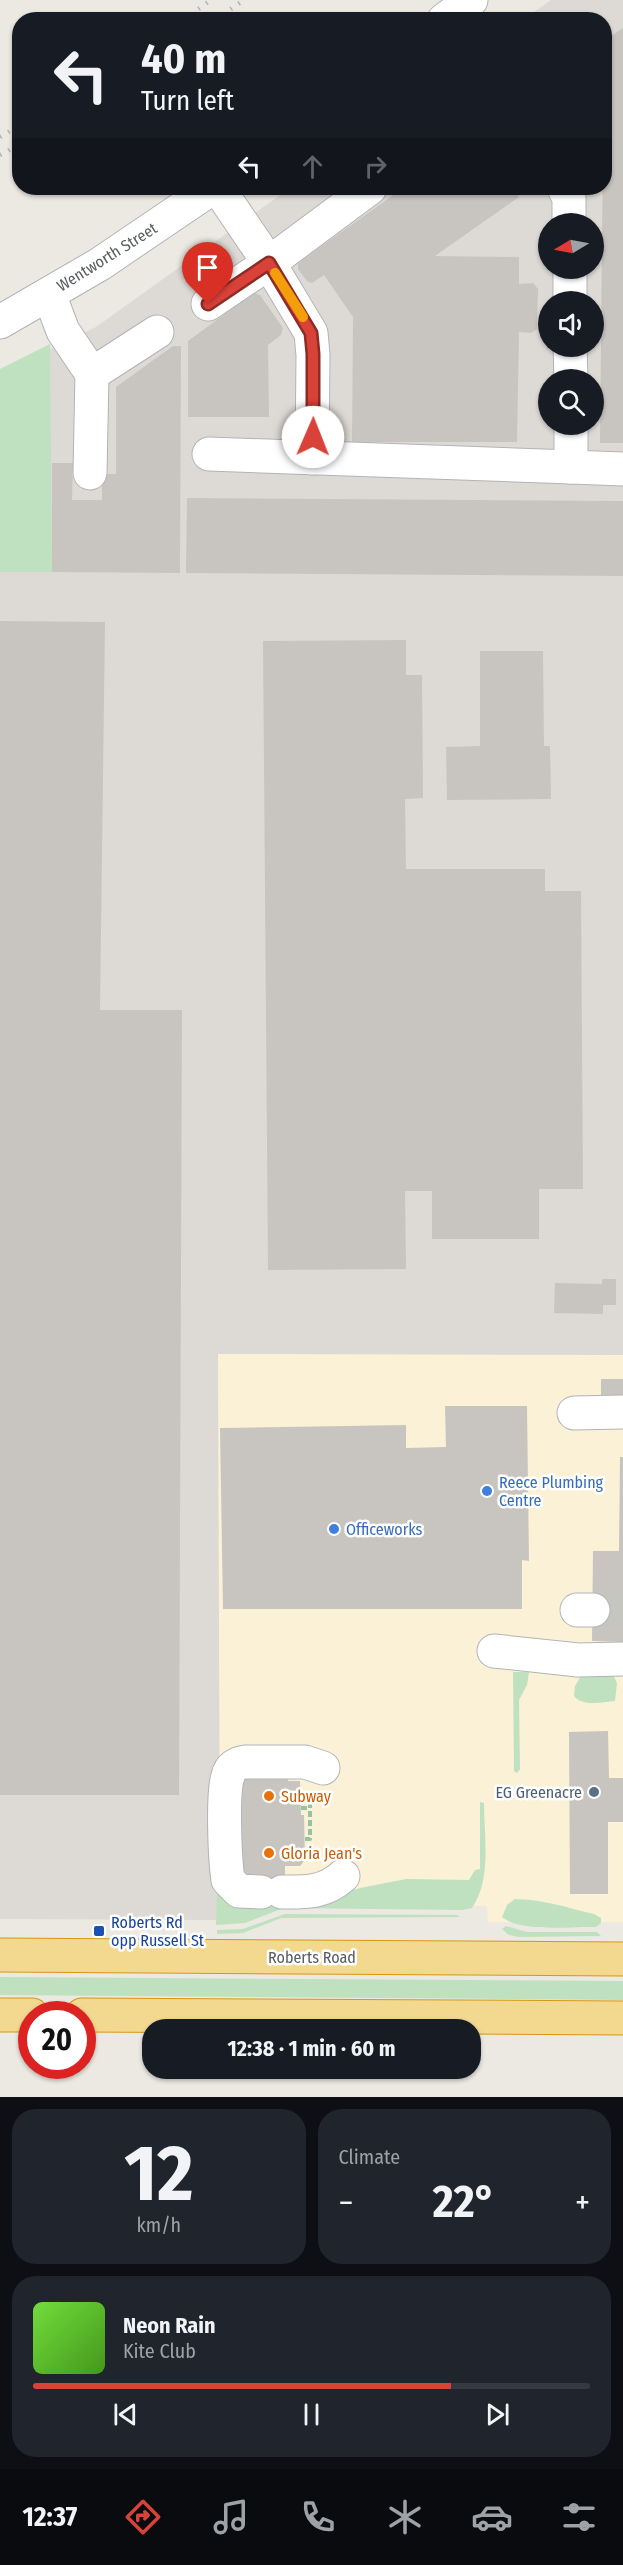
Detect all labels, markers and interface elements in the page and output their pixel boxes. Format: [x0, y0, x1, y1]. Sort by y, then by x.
text: 40 m [141, 34, 226, 84]
icon: left [42, 36, 120, 114]
text: Turn left [141, 85, 234, 117]
icon: left [233, 150, 266, 183]
icon: ahead [296, 150, 329, 183]
icon: right [359, 150, 392, 183]
north arrow [538, 213, 604, 279]
map controls [538, 213, 604, 435]
street label: Wentworth Street [53, 218, 161, 295]
pin [182, 242, 233, 304]
icon: arrive [191, 251, 224, 284]
button: sound [538, 291, 604, 357]
button: search [538, 369, 604, 435]
position arrow [281, 405, 345, 469]
place label: Reece Plumbing Centre [499, 1473, 604, 1510]
marker: Reece Plumbing Centre [480, 1484, 494, 1498]
place label: Officeworks [346, 1520, 423, 1539]
marker: Officeworks [327, 1522, 341, 1536]
place label: EG Greenacre [495, 1783, 582, 1802]
marker: EG Greenacre [587, 1785, 601, 1799]
place label: Subway [281, 1787, 332, 1806]
marker: Subway [262, 1789, 276, 1803]
place label: Gloria Jean's [281, 1844, 362, 1863]
marker: Gloria Jean's [262, 1846, 276, 1860]
place label: Roberts Rd opp Russell St [111, 1913, 205, 1950]
marker: Roberts Rd opp Russell St [92, 1924, 106, 1938]
street label: Roberts Road [268, 1948, 356, 1967]
speed limit sign: 20 [18, 2001, 96, 2079]
text: 12:38 · 1 min · 60 m [227, 2035, 396, 2062]
text: 12 [124, 2127, 193, 2221]
text: Climate [339, 2145, 400, 2169]
text: 22° [433, 2175, 496, 2229]
text: − [339, 2183, 353, 2223]
text: + [575, 2183, 590, 2223]
text: km/h [136, 2213, 181, 2237]
text: Neon Rain [123, 2312, 216, 2339]
text: Kite Club [123, 2339, 196, 2363]
icon: previous [109, 2398, 142, 2431]
icon: pause [295, 2398, 328, 2431]
icon: next [481, 2398, 514, 2431]
icon: directions [122, 2496, 164, 2538]
icon: music [210, 2496, 252, 2538]
icon: phone [297, 2496, 339, 2538]
icon: climate [384, 2496, 426, 2538]
icon: car [471, 2496, 513, 2538]
icon: filters [558, 2496, 600, 2538]
text: 12:37 [23, 2501, 77, 2533]

